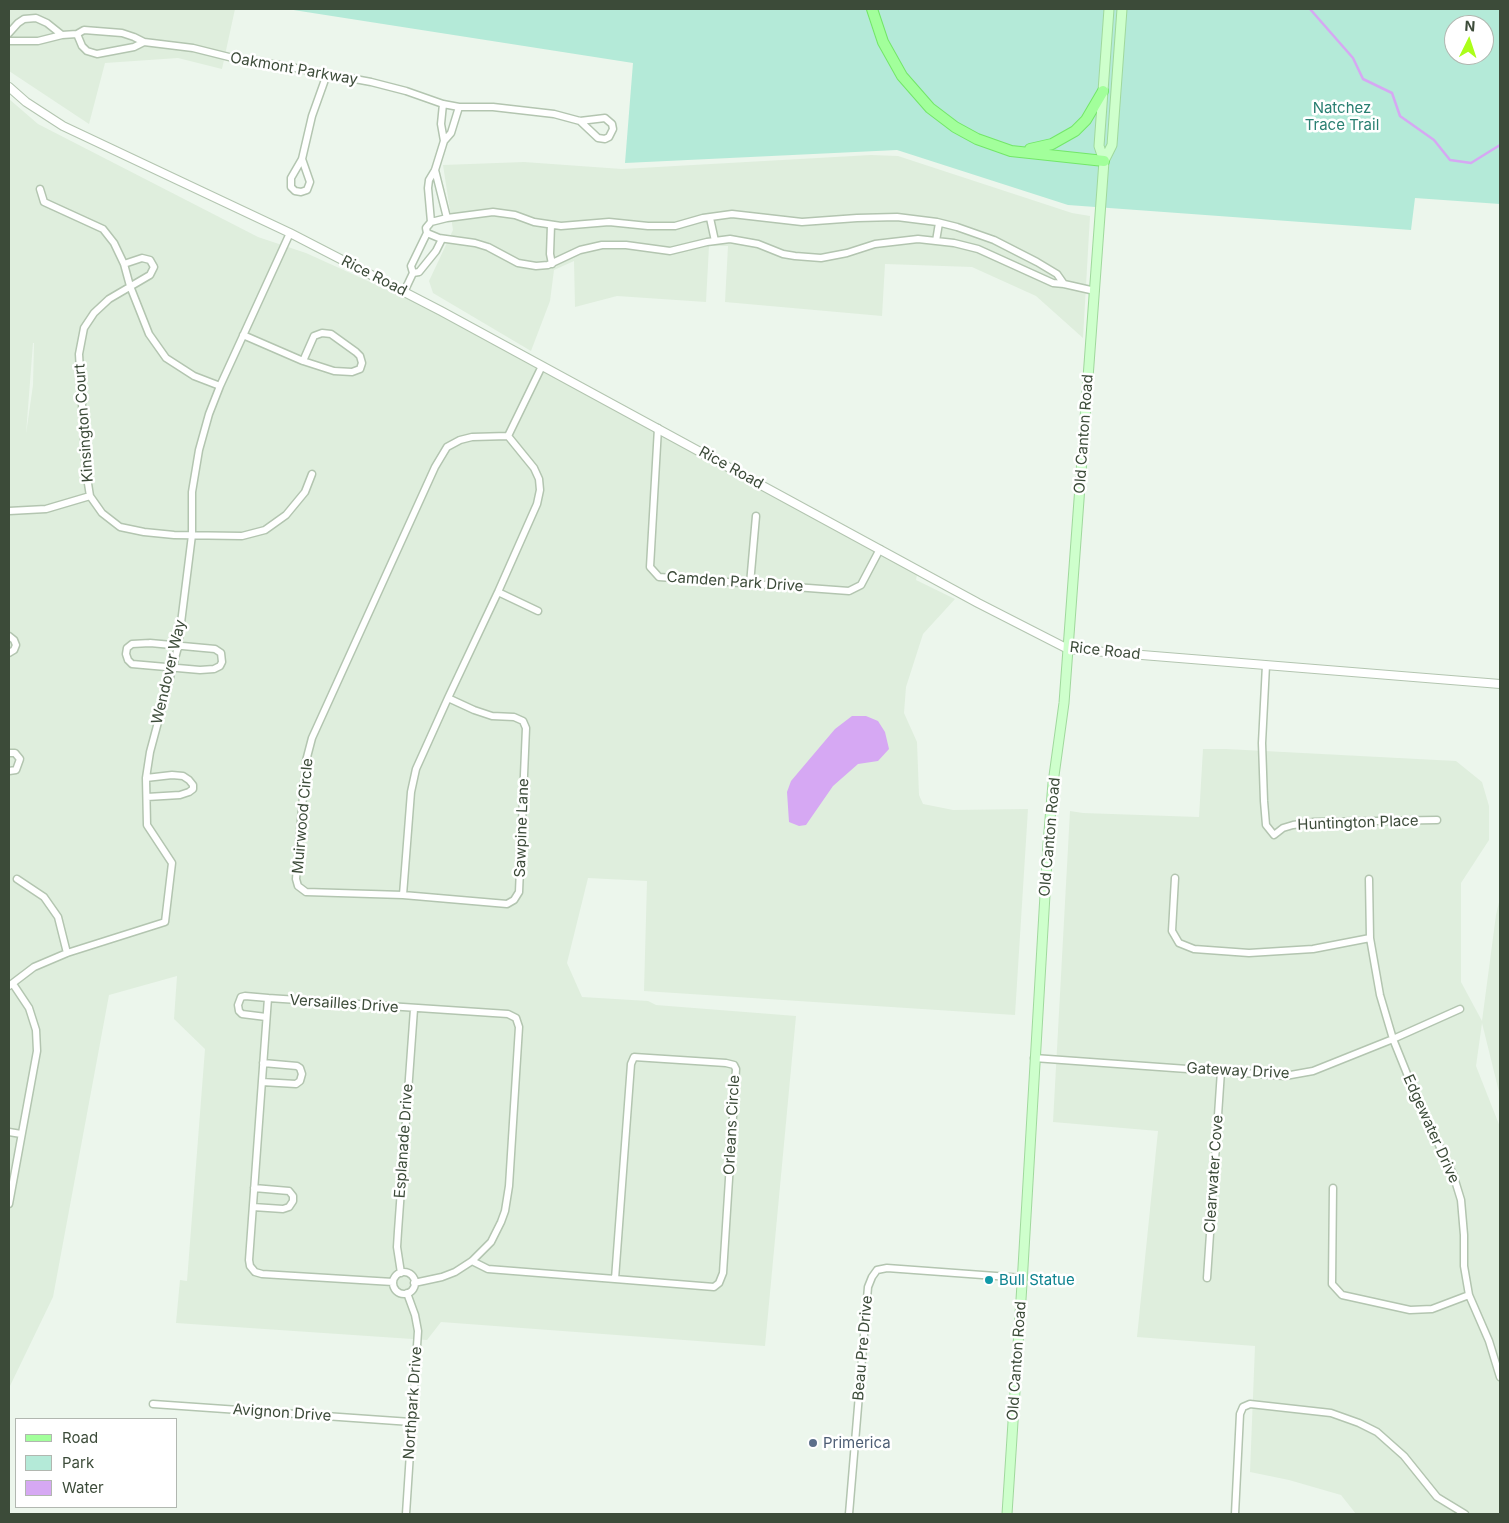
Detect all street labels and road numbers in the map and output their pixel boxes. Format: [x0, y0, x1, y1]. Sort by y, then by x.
street label: Oakmont Parkway [229, 49, 359, 89]
street label: Rice Road [338, 252, 410, 300]
street label: Kinsington Court [71, 363, 97, 483]
street label: Old Canton Road [1071, 374, 1097, 494]
street label: Rice Road [696, 443, 766, 493]
street label: Camden Park Drive [666, 568, 804, 596]
street label: Wendover Way [148, 618, 190, 726]
street label: Rice Road [1069, 638, 1141, 664]
street label: Muirwood Circle [289, 757, 317, 875]
street label: Old Canton Road [1036, 777, 1064, 897]
street label: Sawpine Lane [511, 778, 533, 878]
street label: Huntington Place [1297, 812, 1419, 834]
street label: Versailles Drive [289, 991, 399, 1017]
street label: Gateway Drive [1186, 1059, 1290, 1083]
street label: Edgewater Drive [1399, 1072, 1463, 1186]
street label: Orleans Circle [720, 1074, 744, 1176]
street label: Esplanade Drive [391, 1083, 417, 1199]
street label: Clearwater Cove [1201, 1114, 1227, 1234]
street label: Beau Pre Drive [849, 1295, 877, 1401]
street label: Old Canton Road [1004, 1301, 1030, 1421]
street label: Northpark Drive [400, 1346, 426, 1460]
street label: Avignon Drive [232, 1401, 332, 1425]

